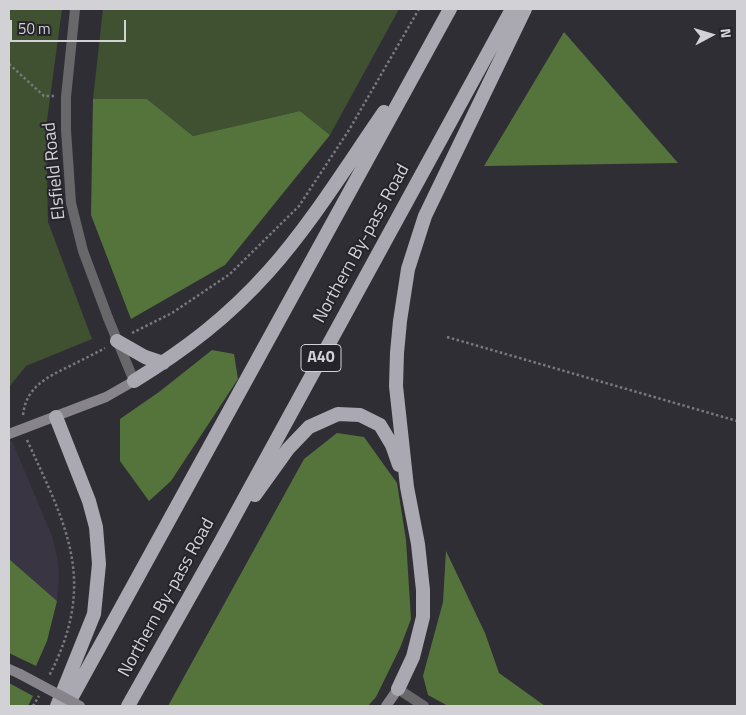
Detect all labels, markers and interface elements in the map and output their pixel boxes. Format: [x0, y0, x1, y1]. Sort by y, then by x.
scale bar [12, 10, 129, 42]
north arrow [686, 10, 736, 60]
text: 50 m [18, 17, 51, 40]
text: N [715, 27, 737, 39]
street label: Elsfield Road [39, 121, 71, 221]
street label: Northern By-pass Road [309, 161, 415, 327]
road number: A40 [301, 344, 341, 372]
street label: Northern By-pass Road [114, 515, 220, 681]

